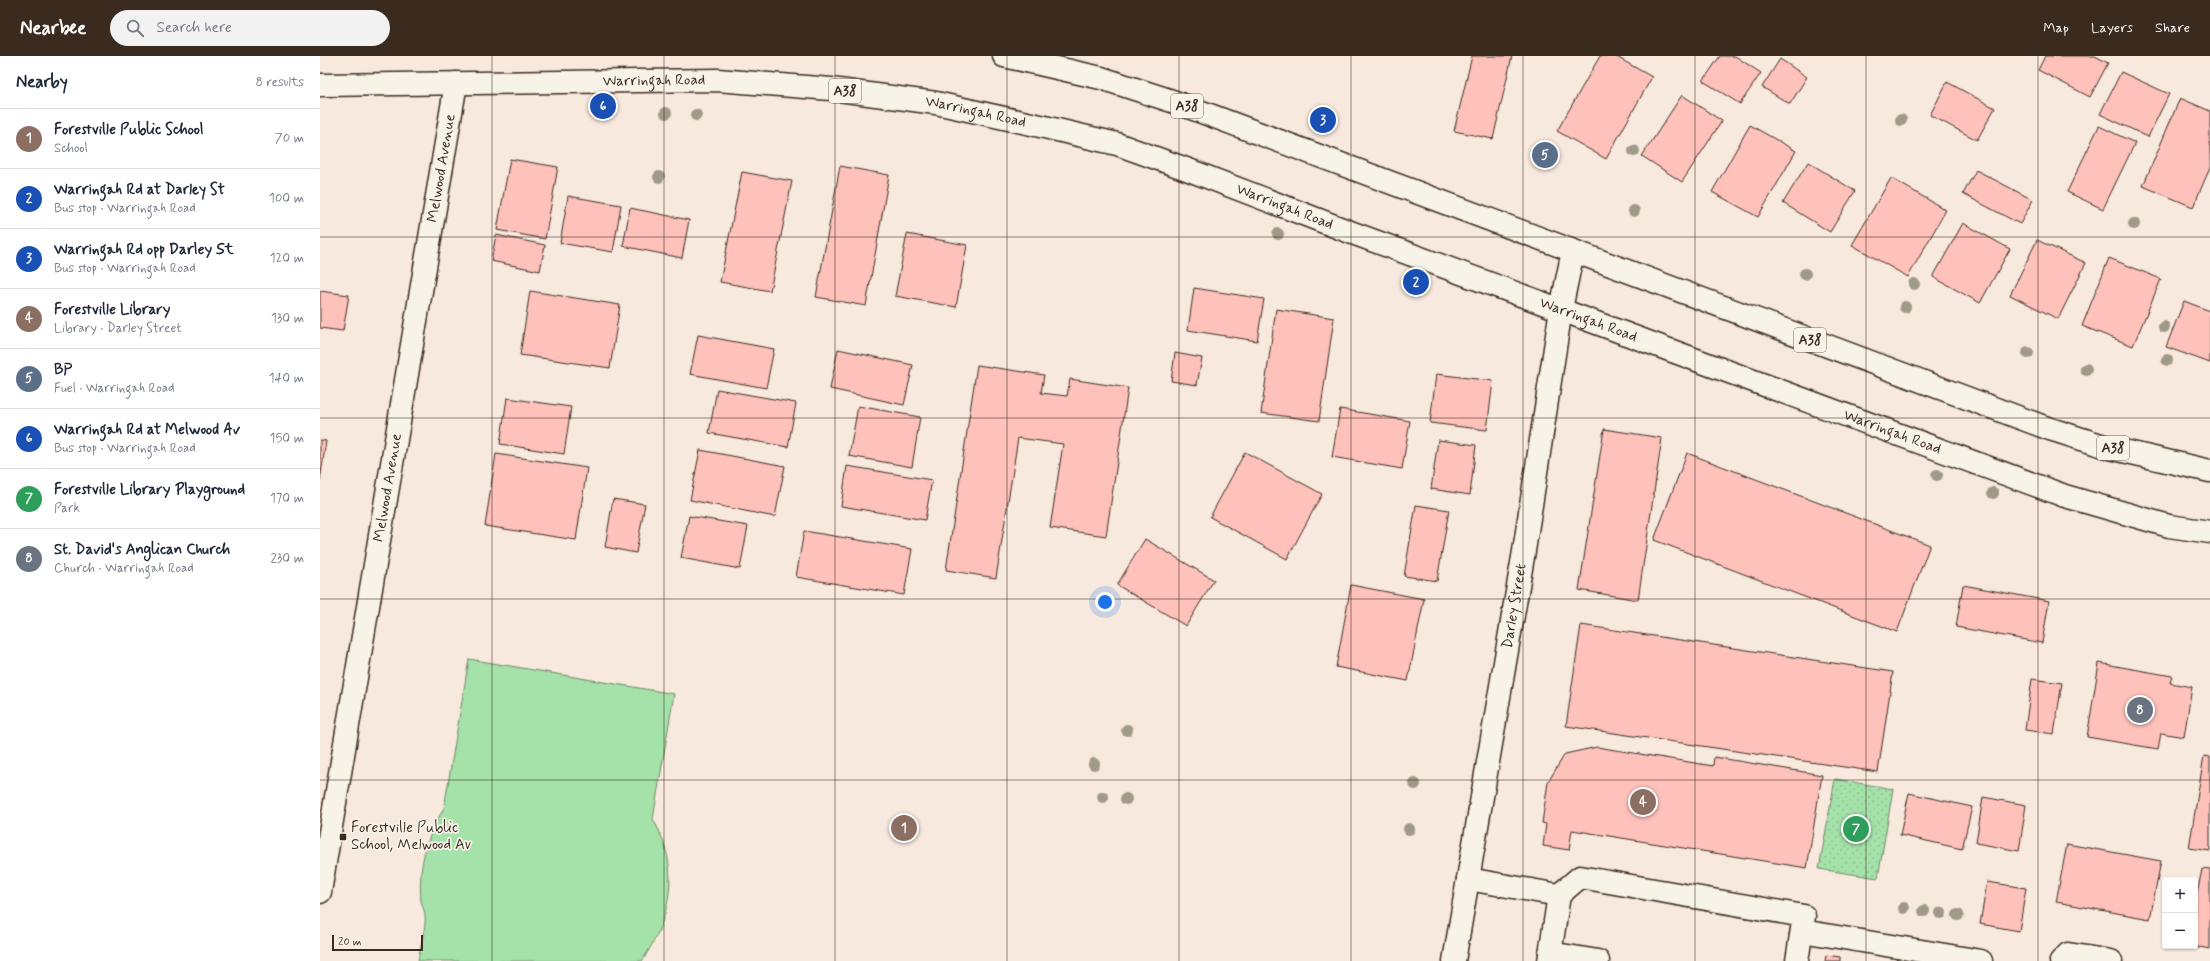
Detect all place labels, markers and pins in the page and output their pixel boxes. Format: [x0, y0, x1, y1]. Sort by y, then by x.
pin: 6 [590, 91, 616, 121]
pin: 3 [1310, 105, 1336, 135]
pin: 5 [1532, 140, 1558, 170]
pin: 2 [1403, 267, 1429, 297]
pin: 8 [2127, 695, 2153, 725]
pin: 4 [1630, 787, 1656, 817]
pin: 1 [891, 813, 917, 843]
pin: 7 [1843, 814, 1869, 844]
place label: Forestville Public School, Melwood Av [351, 818, 471, 855]
marker: Forestville Public School, Melwood Av [338, 832, 348, 842]

